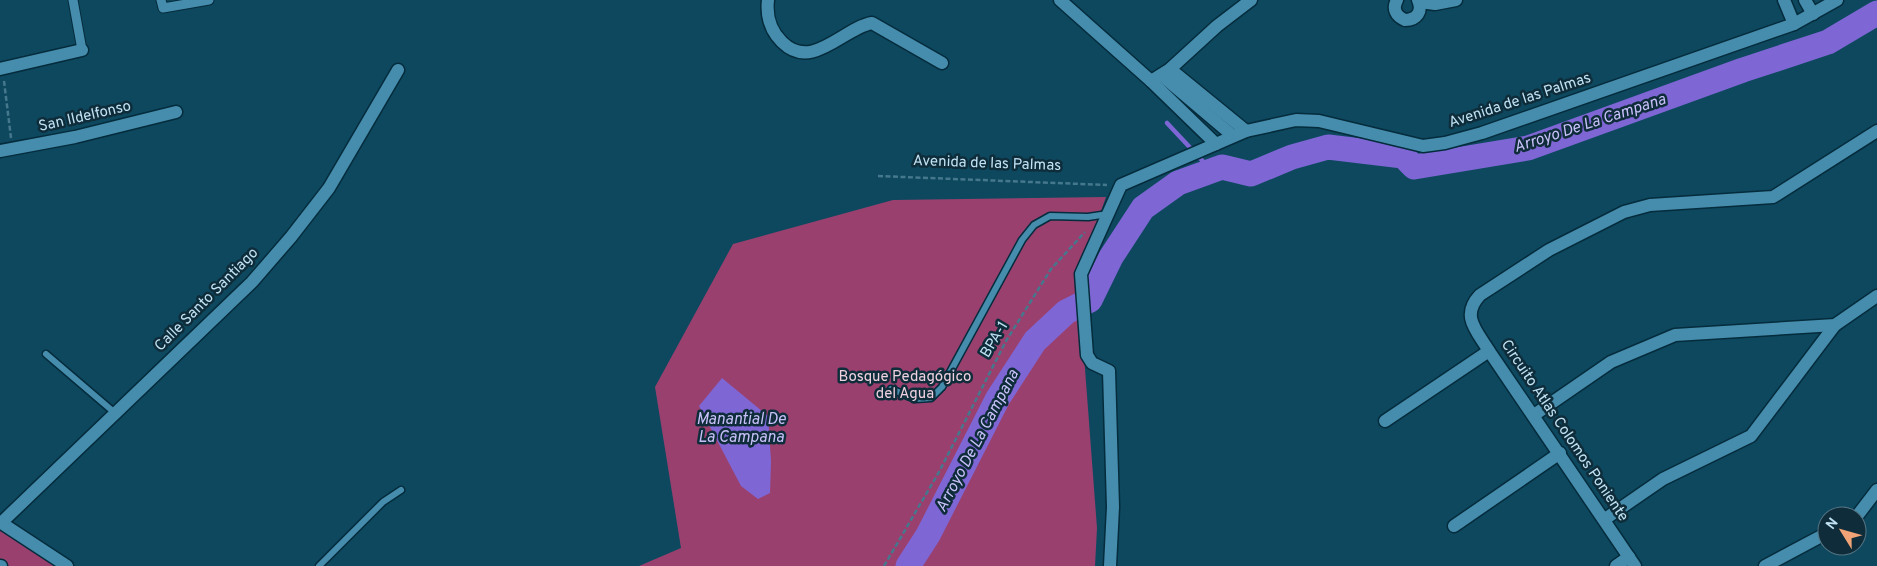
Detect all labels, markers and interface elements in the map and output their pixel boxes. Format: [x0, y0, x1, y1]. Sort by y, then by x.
street label: Avenida de las Palmas [1446, 69, 1594, 133]
water label: Arroyo De La Campana [1512, 90, 1669, 158]
street label: San Ildelfonso [37, 97, 133, 137]
street label: Avenida de las Palmas [912, 152, 1062, 176]
street label: Calle Santo Santiago [151, 244, 263, 356]
street label: BPA-1 [977, 318, 1013, 362]
street label: Circuito Atlas Colomos Poniente [1496, 336, 1632, 526]
water label: Arroyo De La Campana [932, 366, 1024, 516]
park label: Bosque Pedagógico del Agua [839, 368, 971, 404]
water label: Manantial De La Campana [696, 410, 787, 448]
north arrow [1817, 506, 1867, 556]
text: N [1823, 515, 1843, 533]

